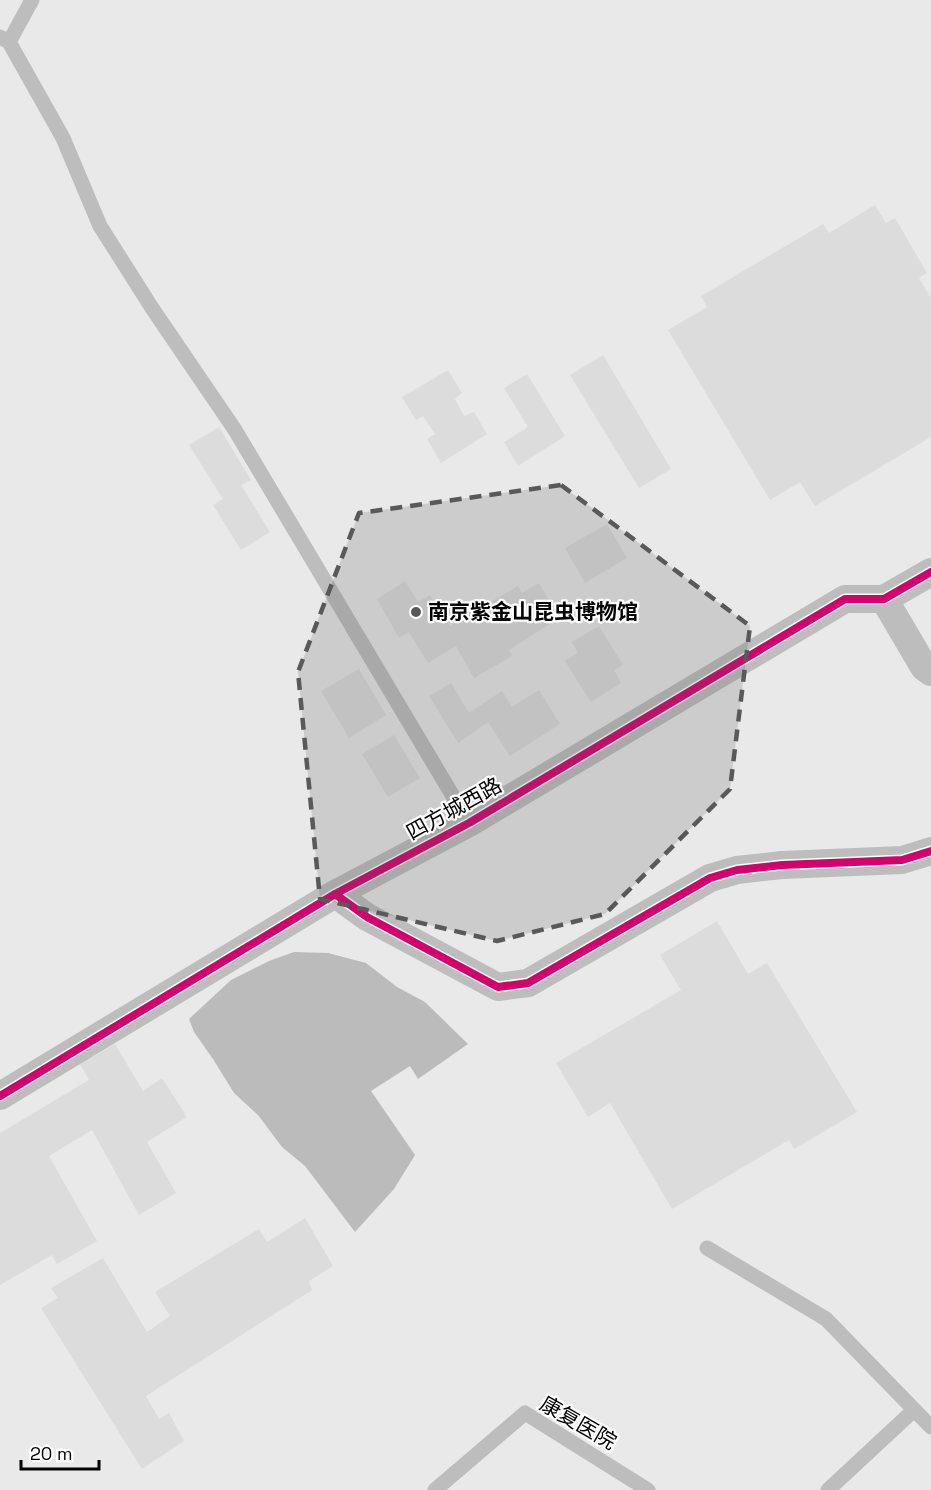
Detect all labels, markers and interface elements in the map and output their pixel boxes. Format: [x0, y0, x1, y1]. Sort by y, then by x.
place label: 南京紫金山昆虫博物馆 [428, 598, 638, 625]
marker: 南京紫金山昆虫博物馆 [409, 605, 423, 619]
street label: 四方城西路 [401, 771, 506, 846]
street label: 康复医院 [535, 1390, 621, 1455]
scale bar [21, 1433, 99, 1471]
text: 20 m [30, 1442, 73, 1465]

